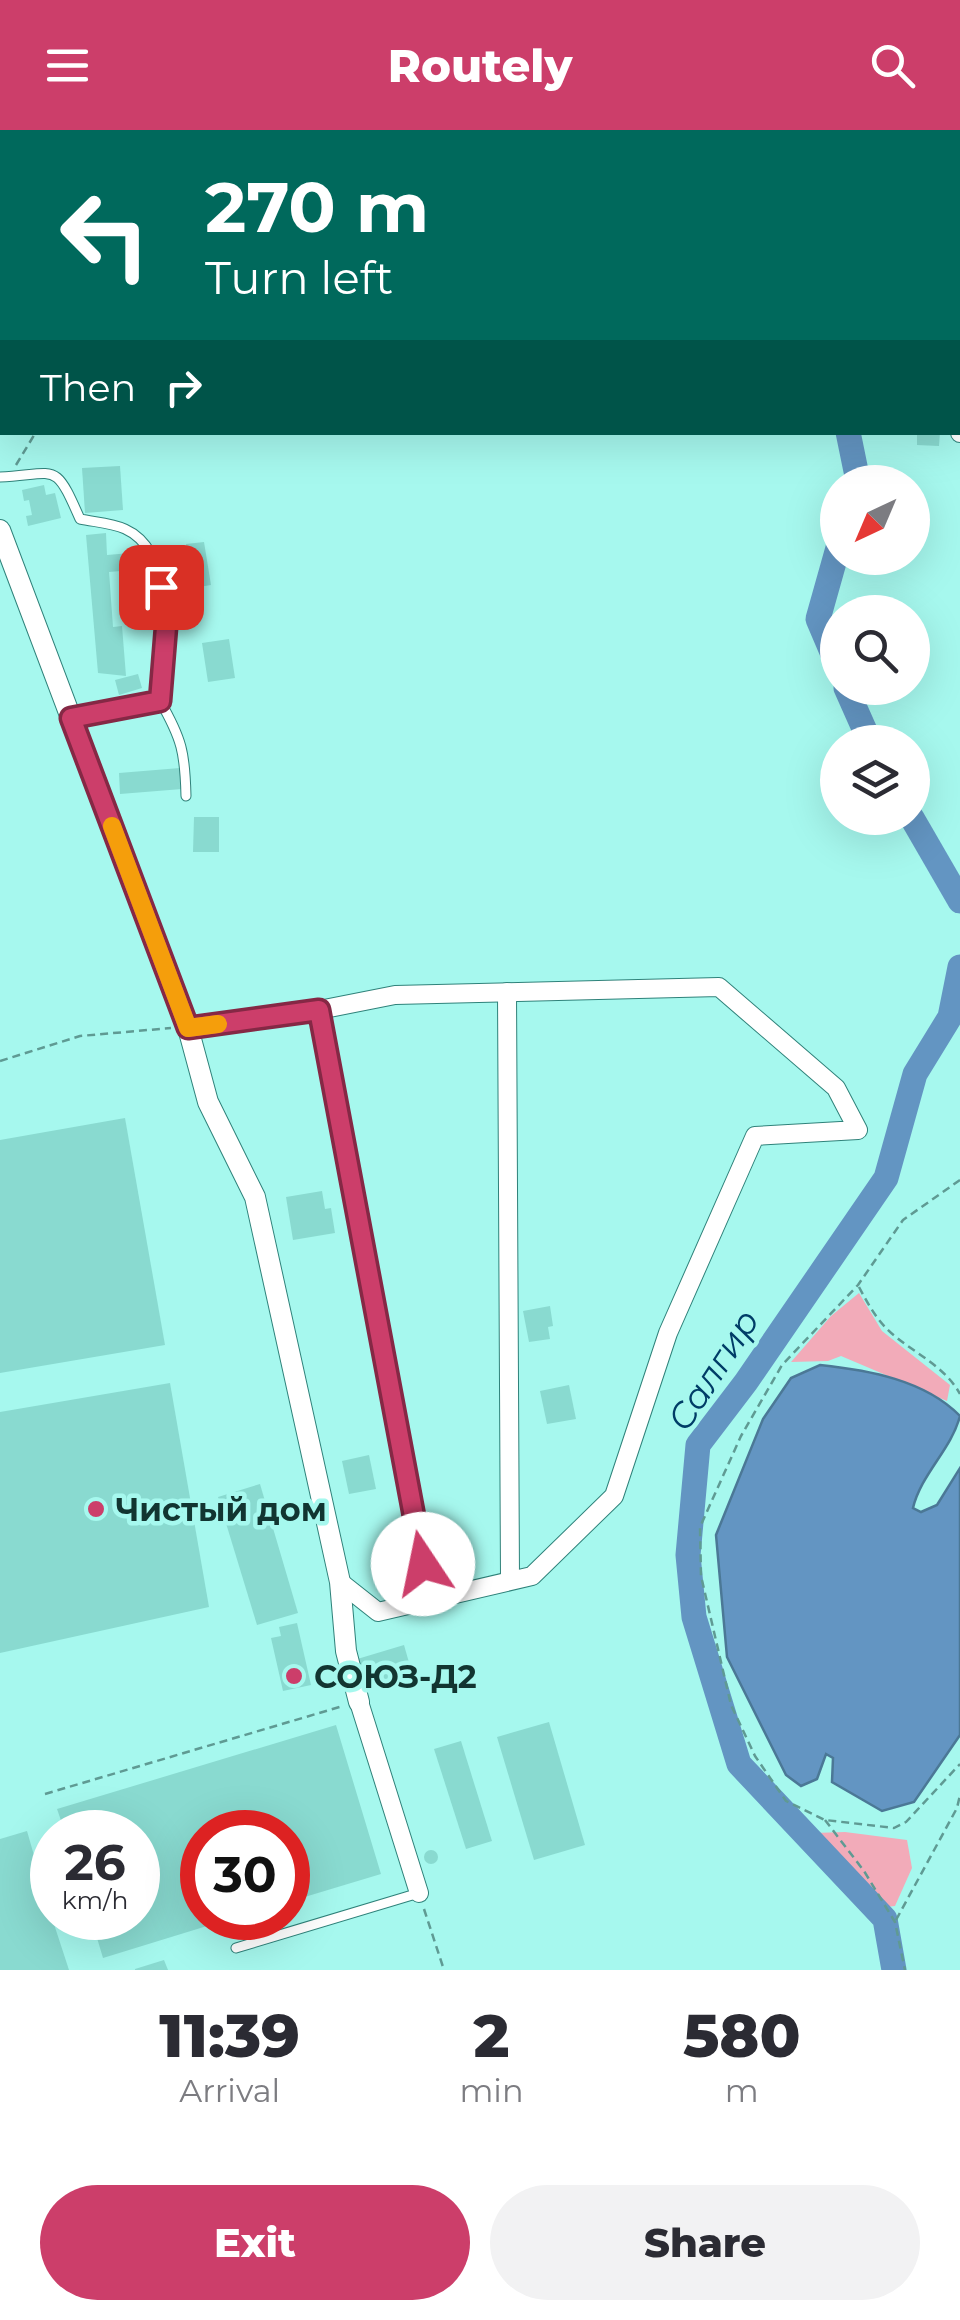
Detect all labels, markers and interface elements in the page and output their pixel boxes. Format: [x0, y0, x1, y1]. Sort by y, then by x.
icon: menu [40, 38, 95, 93]
text: Routely [388, 38, 572, 93]
icon: search [865, 38, 920, 93]
text: 270 m [205, 164, 429, 250]
icon: left [40, 170, 170, 300]
text: Turn left [205, 250, 393, 305]
icon: right [156, 360, 211, 415]
text: Then [40, 364, 136, 411]
north arrow [820, 465, 930, 575]
map controls [820, 465, 930, 835]
pin [119, 545, 204, 630]
icon: arrive [134, 560, 189, 615]
button: search [820, 595, 930, 705]
button: layers [820, 725, 930, 835]
water label: Салгир [658, 1301, 768, 1439]
place label: Чистый дом [116, 1490, 327, 1529]
marker: Чистый дом [85, 1498, 107, 1520]
position arrow [371, 1512, 475, 1616]
place label: СОЮЗ-Д2 [314, 1657, 477, 1696]
marker: СОЮЗ-Д2 [283, 1665, 305, 1687]
speed limit sign: 30 [180, 1810, 310, 1940]
text: 26 [64, 1832, 126, 1893]
text: km/h [62, 1885, 128, 1915]
text: 11:39 [159, 1999, 300, 2072]
text: 2 [474, 1999, 509, 2072]
text: 580 [683, 1999, 801, 2072]
text: Arrival [179, 2071, 280, 2110]
text: min [459, 2071, 524, 2110]
text: m [725, 2071, 759, 2110]
button: Exit [40, 2185, 470, 2300]
button: Share [490, 2185, 920, 2300]

